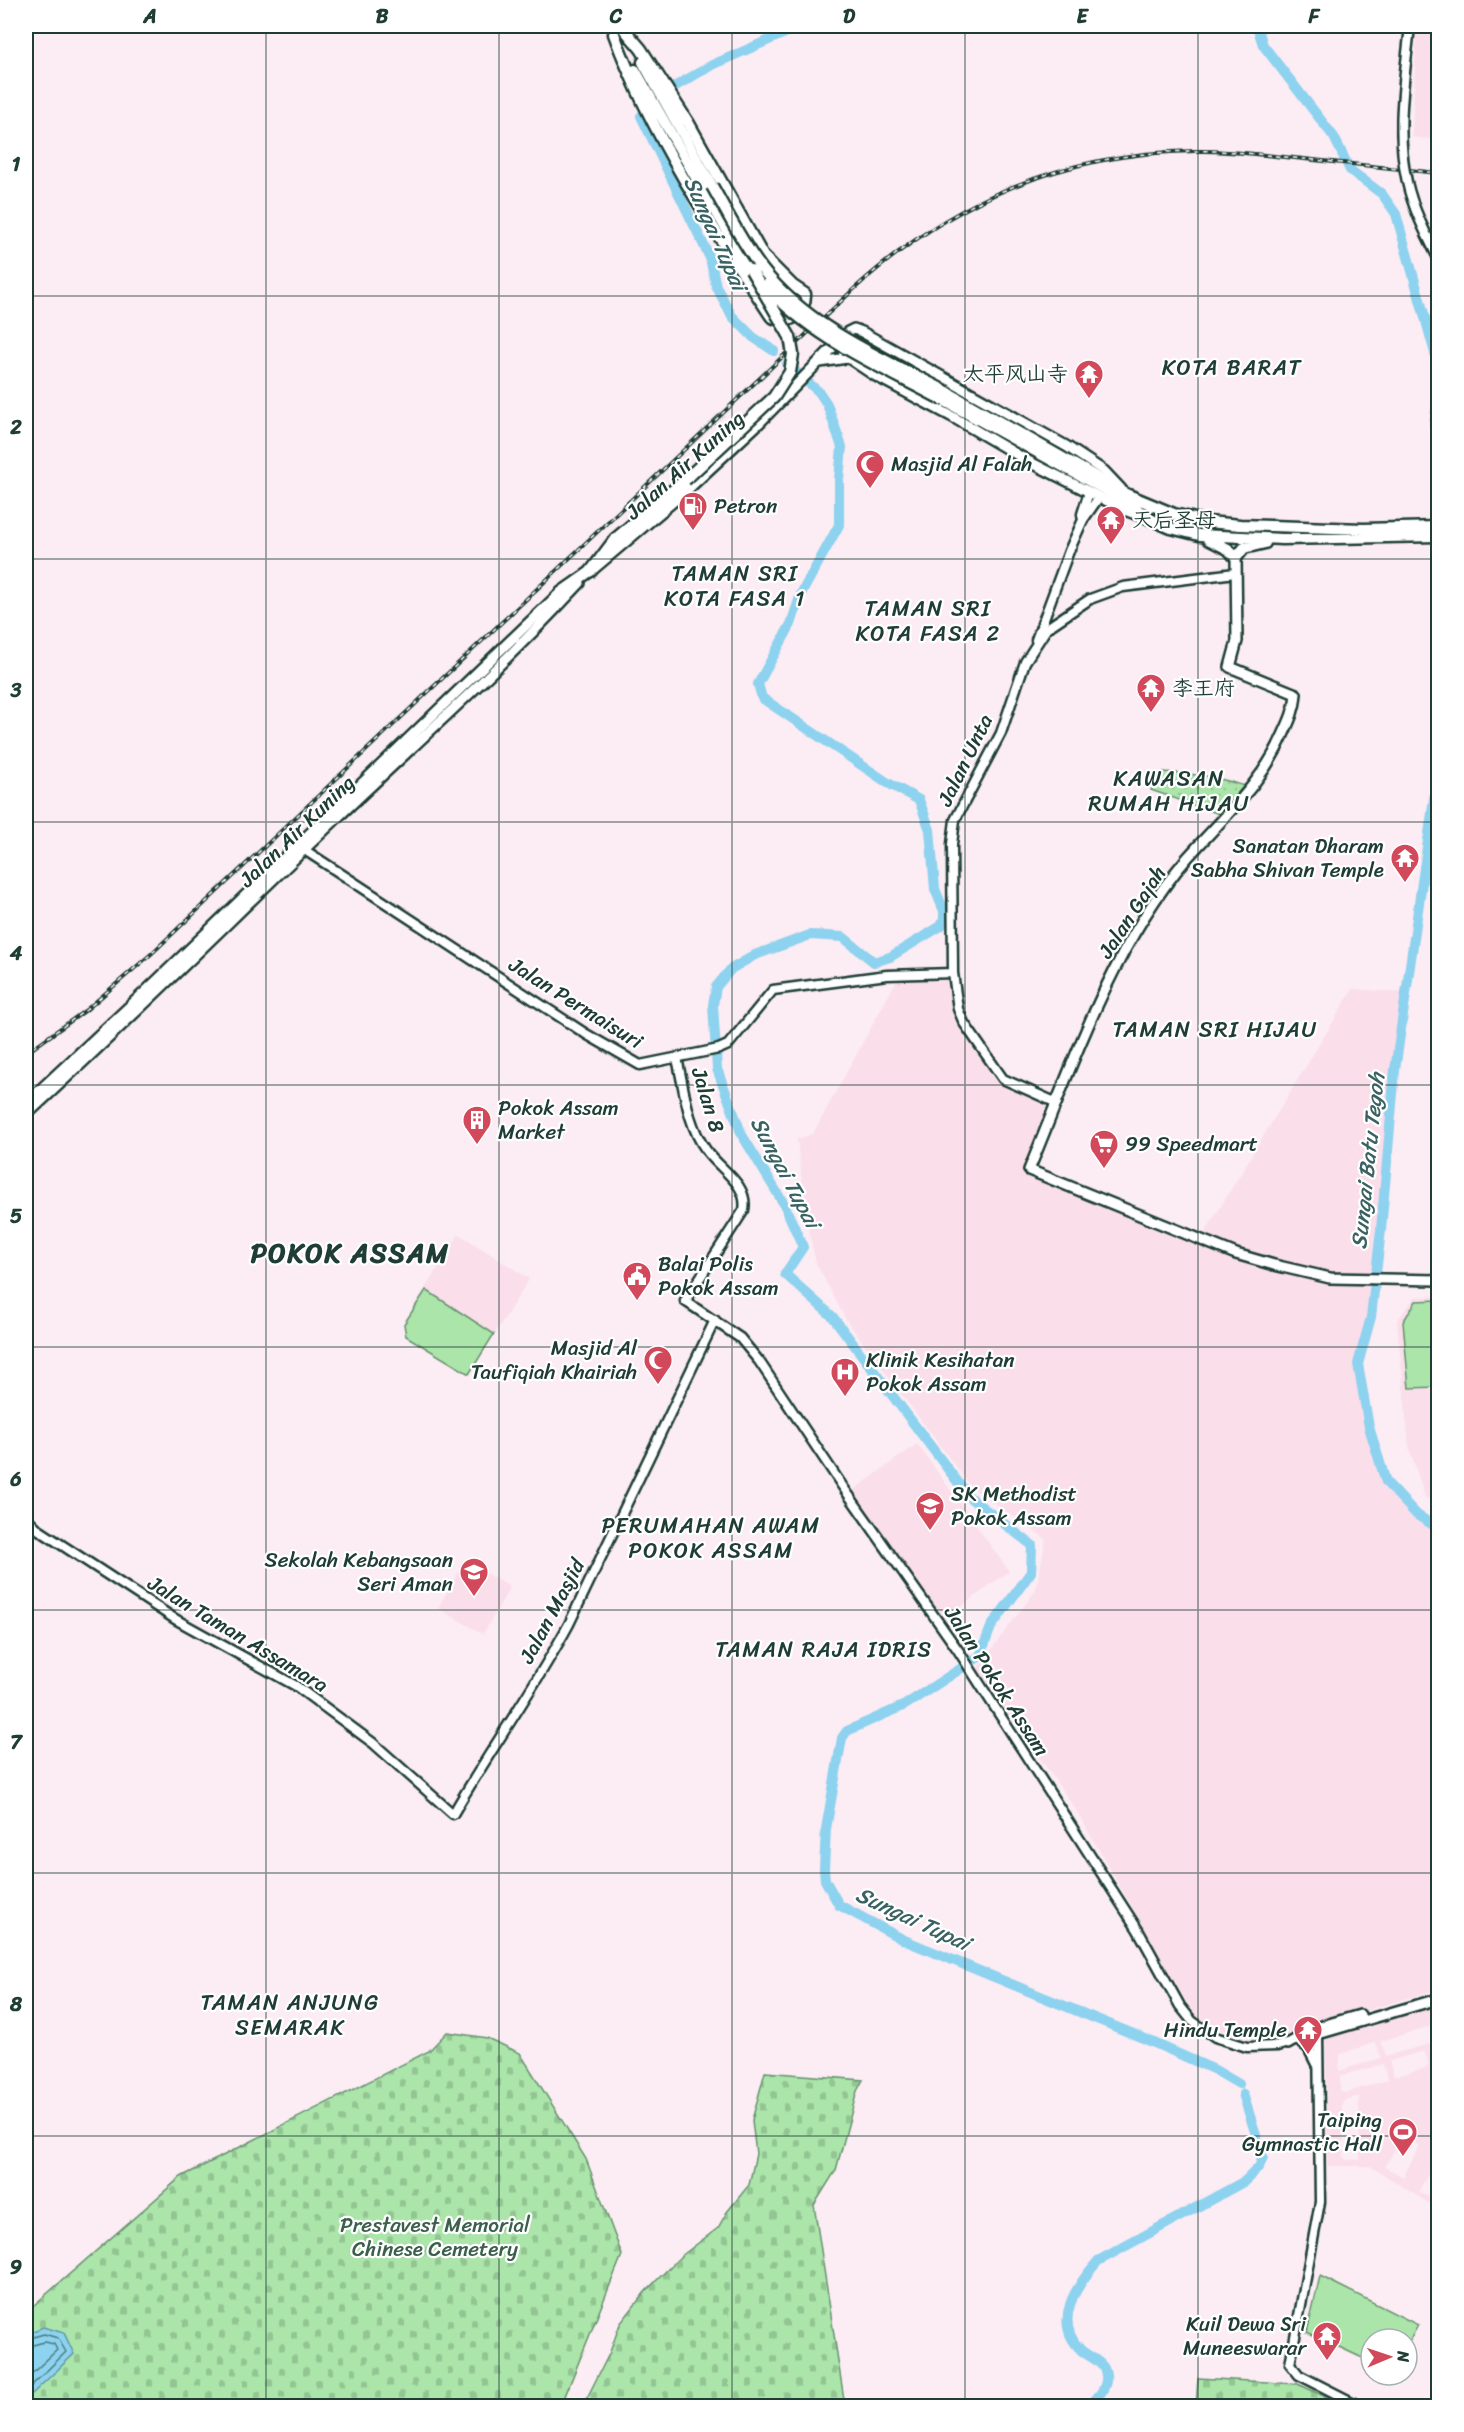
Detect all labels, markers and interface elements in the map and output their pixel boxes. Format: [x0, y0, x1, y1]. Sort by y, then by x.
text: A [142, 0, 157, 34]
text: B [376, 0, 389, 34]
text: C [609, 0, 623, 34]
text: D [843, 0, 856, 34]
text: E [1076, 0, 1089, 34]
text: F [1308, 0, 1321, 34]
text: 1 [12, 147, 21, 182]
water label: Sungai Tupai [673, 169, 760, 301]
district label: KOTA BARAT [1162, 348, 1303, 387]
place label: 太平风山寺 [963, 355, 1068, 393]
temple icon: 太平风山寺 [1073, 358, 1105, 400]
street label: Jalan Air Kuning [616, 401, 754, 530]
text: 2 [9, 410, 22, 445]
place label: Masjid Al Falah [891, 445, 1032, 483]
mosque icon: Masjid Al Falah [854, 448, 886, 490]
place label: Petron [714, 487, 777, 525]
fuel station icon: Petron [677, 490, 709, 532]
place label: 天后圣母 [1132, 501, 1216, 539]
temple icon: 天后圣母 [1095, 504, 1127, 546]
district label: TAMAN SRI KOTA FASA 1 [664, 554, 806, 618]
district label: TAMAN SRI KOTA FASA 2 [855, 589, 1001, 653]
place label: 李王府 [1172, 669, 1235, 707]
temple icon: 李王府 [1135, 672, 1167, 714]
text: 3 [10, 673, 22, 708]
street label: Jalan Unta [926, 707, 1004, 814]
district label: KAWASAN RUMAH HIJAU [1088, 759, 1250, 823]
street label: Jalan Air Kuning [229, 765, 364, 898]
place label: Sanatan Dharam Sabha Shivan Temple [1191, 827, 1384, 889]
temple icon: Sanatan Dharam Sabha Shivan Temple [1389, 842, 1421, 884]
street label: Jalan Gajah [1087, 858, 1177, 967]
text: 4 [9, 936, 23, 971]
street label: Jalan Permaisuri [500, 946, 652, 1060]
district label: TAMAN SRI HIJAU [1112, 1010, 1318, 1049]
street label: Jalan 8 [680, 1062, 736, 1138]
water label: Sungai Batu Tegoh [1339, 1069, 1396, 1251]
place label: Pokok Assam Market [498, 1089, 619, 1151]
building icon: Pokok Assam Market [461, 1104, 493, 1146]
water label: Sungai Tupai [740, 1109, 833, 1239]
place label: 99 Speedmart [1125, 1125, 1258, 1163]
supermarket icon: 99 Speedmart [1088, 1128, 1120, 1170]
text: 5 [10, 1199, 22, 1234]
district label: POKOK ASSAM [250, 1229, 450, 1277]
place label: Balai Polis Pokok Assam [658, 1245, 779, 1307]
public building icon: Balai Polis Pokok Assam [621, 1260, 653, 1302]
place label: Masjid Al Taufiqiah Khairiah [471, 1329, 638, 1391]
place label: Klinik Kesihatan Pokok Assam [866, 1341, 1015, 1403]
mosque icon: Masjid Al Taufiqiah Khairiah [642, 1344, 674, 1386]
hospital icon: Klinik Kesihatan Pokok Assam [829, 1356, 861, 1398]
text: 6 [9, 1462, 22, 1497]
place label: SK Methodist Pokok Assam [951, 1475, 1077, 1537]
school or university icon: SK Methodist Pokok Assam [914, 1490, 946, 1532]
district label: PERUMAHAN AWAM POKOK ASSAM [602, 1506, 820, 1570]
place label: Sekolah Kebangsaan Seri Aman [265, 1541, 453, 1603]
street label: Jalan Masjid [508, 1550, 597, 1671]
school or university icon: Sekolah Kebangsaan Seri Aman [458, 1556, 490, 1598]
street label: Jalan Taman Assamara [139, 1564, 336, 1703]
street label: Jalan Pokok Assam [933, 1597, 1060, 1764]
district label: TAMAN RAJA IDRIS [715, 1630, 933, 1669]
text: 7 [10, 1725, 23, 1760]
water label: Sungai Tupai [849, 1875, 980, 1964]
district label: TAMAN ANJUNG SEMARAK [201, 1983, 379, 2047]
text: 8 [9, 1987, 23, 2022]
place label: Hindu Temple [1164, 2011, 1287, 2049]
temple icon: Hindu Temple [1292, 2014, 1324, 2056]
place label: Taiping Gymnastic Hall [1242, 2101, 1383, 2163]
sports icon: Taiping Gymnastic Hall [1387, 2116, 1419, 2158]
park label: Prestavest Memorial Chinese Cemetery [340, 2206, 531, 2268]
text: 9 [10, 2250, 22, 2285]
place label: Kuil Dewa Sri Muneeswarar [1183, 2305, 1307, 2367]
temple icon: Kuil Dewa Sri Muneeswarar [1311, 2320, 1343, 2362]
north arrow [1359, 2327, 1419, 2387]
text: N [1389, 2349, 1418, 2363]

